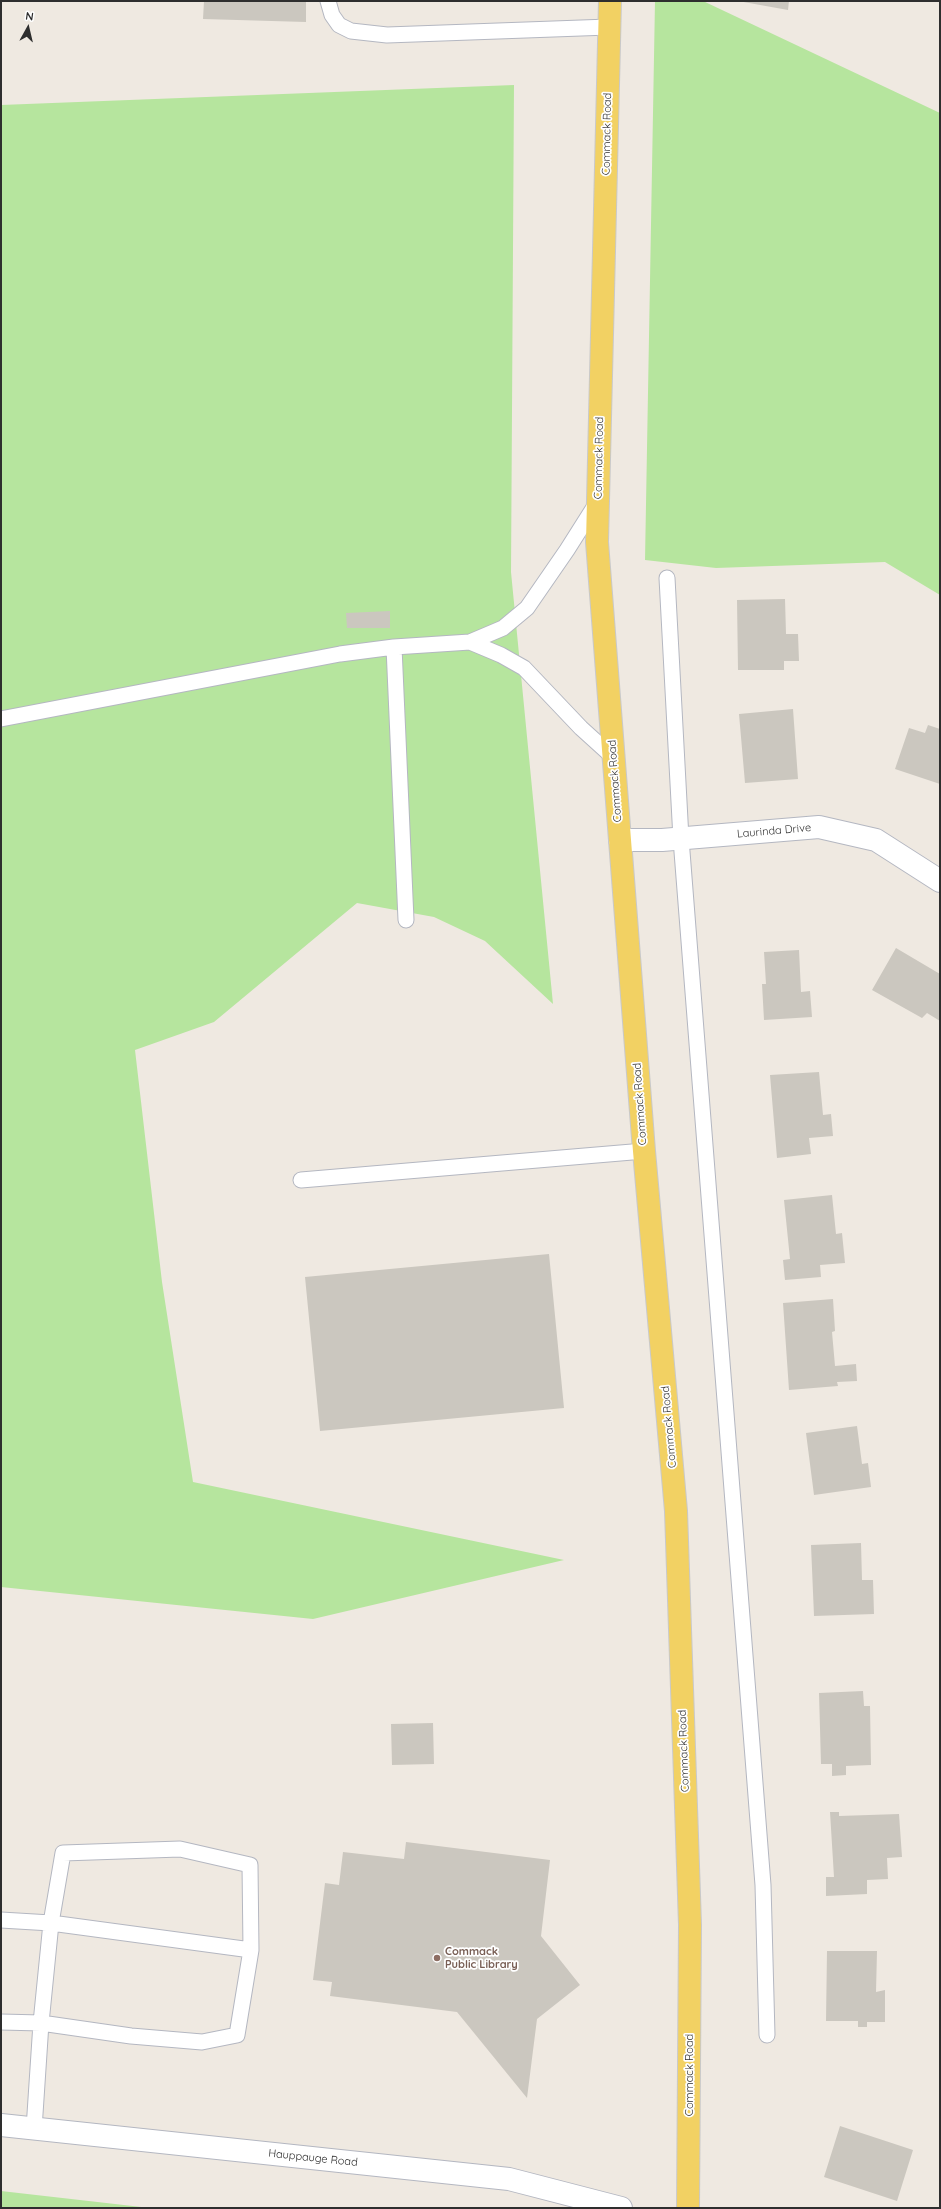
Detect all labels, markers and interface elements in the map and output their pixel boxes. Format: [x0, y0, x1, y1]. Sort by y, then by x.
north arrow [8, 8, 48, 48]
text: N [25, 9, 35, 24]
street label: Commack Road [600, 93, 614, 175]
street label: Commack Road [592, 417, 606, 499]
street label: Commack Road [606, 739, 624, 823]
street label: Laurinda Drive [736, 821, 812, 841]
street label: Commack Road [631, 1062, 649, 1146]
street label: Commack Road [659, 1385, 679, 1469]
street label: Commack Road [676, 1710, 692, 1792]
place label: Commack Public Library [445, 1945, 518, 1971]
marker: Commack Public Library [432, 1953, 442, 1963]
street label: Commack Road [683, 2034, 697, 2116]
street label: Hauppauge Road [268, 2147, 358, 2169]

